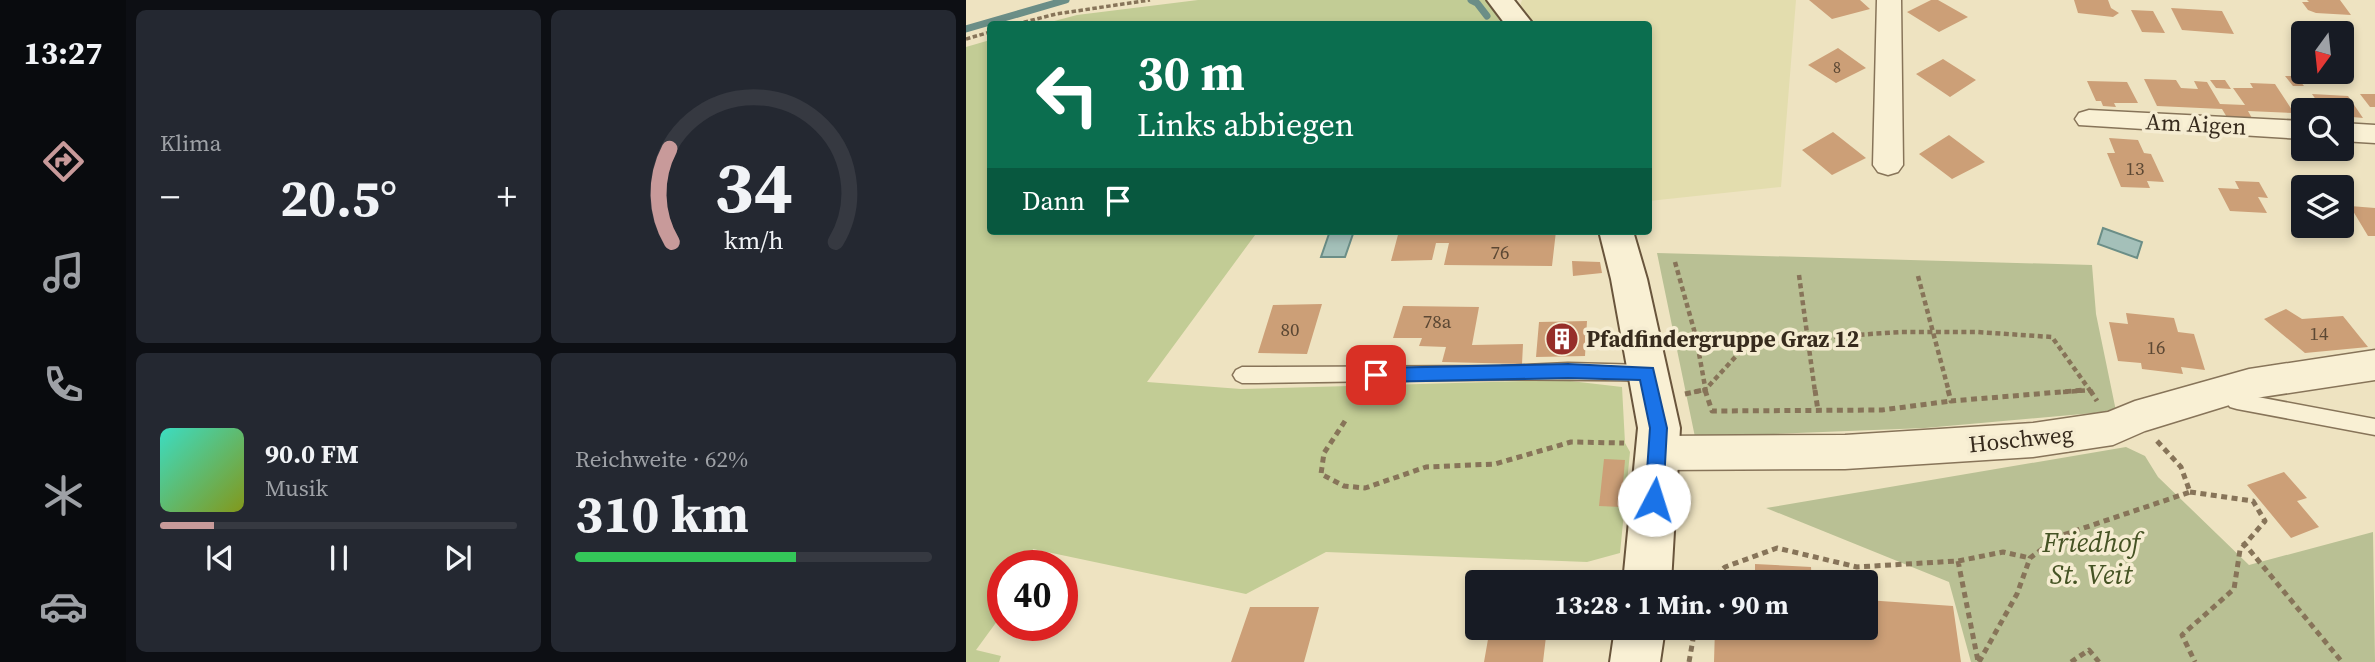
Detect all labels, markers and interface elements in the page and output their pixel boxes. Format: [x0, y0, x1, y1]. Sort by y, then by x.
north arrow [2291, 21, 2354, 84]
map controls [2291, 21, 2354, 238]
text: 13:27 [24, 31, 102, 75]
text: 30 m [1137, 39, 1245, 106]
icon: left [1022, 49, 1113, 140]
house number: 8 [1833, 56, 1841, 78]
button: search [2291, 98, 2354, 161]
text: Links abbiegen [1137, 103, 1354, 147]
street label: Am Aigen [2145, 105, 2247, 143]
text: Klima [160, 127, 221, 159]
icon: directions [39, 137, 88, 186]
text: 34 [714, 138, 793, 237]
house number: 13 [2125, 155, 2145, 181]
text: 20.5° [280, 162, 397, 233]
text: − [160, 171, 180, 223]
text: + [497, 171, 517, 223]
button: layers [2291, 175, 2354, 238]
icon: arrive [1099, 182, 1137, 220]
text: Dann [1022, 183, 1085, 219]
text: km/h [724, 223, 783, 257]
house number: 76 [1490, 239, 1510, 265]
icon: music [39, 248, 88, 297]
house number: 78a [1423, 308, 1452, 334]
house number: 80 [1280, 316, 1300, 342]
building icon: Pfadfindergruppe Graz 12 [1543, 320, 1581, 358]
house number: 14 [2309, 320, 2329, 346]
place label: Pfadfindergruppe Graz 12 [1586, 323, 1859, 355]
house number: 16 [2146, 334, 2166, 360]
pin [1346, 345, 1406, 405]
icon: arrive [1357, 356, 1395, 394]
icon: phone [39, 360, 88, 409]
street label: Hoschweg [1967, 418, 2075, 460]
text: 90.0 FM [265, 436, 359, 472]
text: Reichweite · 62% [575, 443, 748, 475]
position arrow [1617, 463, 1691, 537]
icon: climate [39, 471, 88, 520]
text: Musik [265, 472, 328, 504]
text: 310 km [575, 478, 749, 549]
park label: Friedhof St. Veit [2041, 523, 2146, 593]
icon: previous [201, 539, 239, 577]
icon: pause [320, 539, 358, 577]
icon: next [439, 539, 477, 577]
speed limit sign: 40 [987, 550, 1078, 641]
icon: car [39, 582, 88, 631]
text: 13:28 · 1 Min. · 90 m [1554, 587, 1789, 623]

